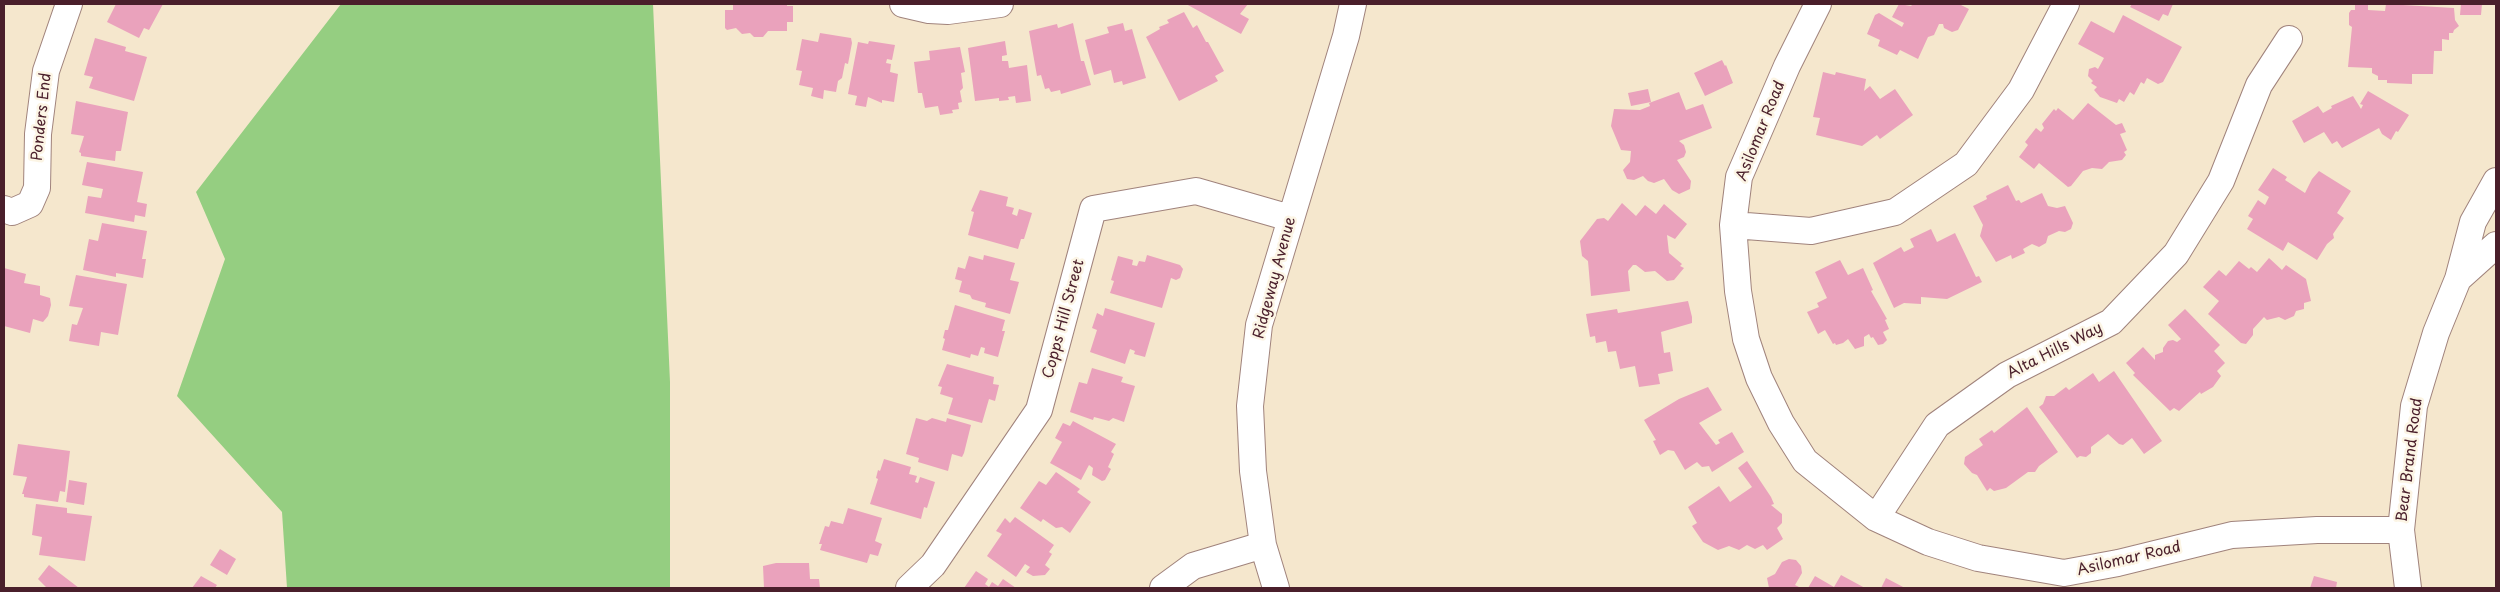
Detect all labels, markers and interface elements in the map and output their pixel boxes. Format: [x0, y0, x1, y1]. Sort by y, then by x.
street label: Ponders End [28, 72, 56, 162]
street label: Asilomar Road [1733, 78, 1789, 184]
street label: Ridgeway Avenue [1250, 215, 1300, 341]
street label: Copps Hill Street [1039, 257, 1089, 381]
street label: Alta Hills Way [2004, 319, 2106, 383]
street label: Bear Brand Road [2393, 397, 2427, 523]
street label: Asilomar Road [2075, 538, 2183, 580]

